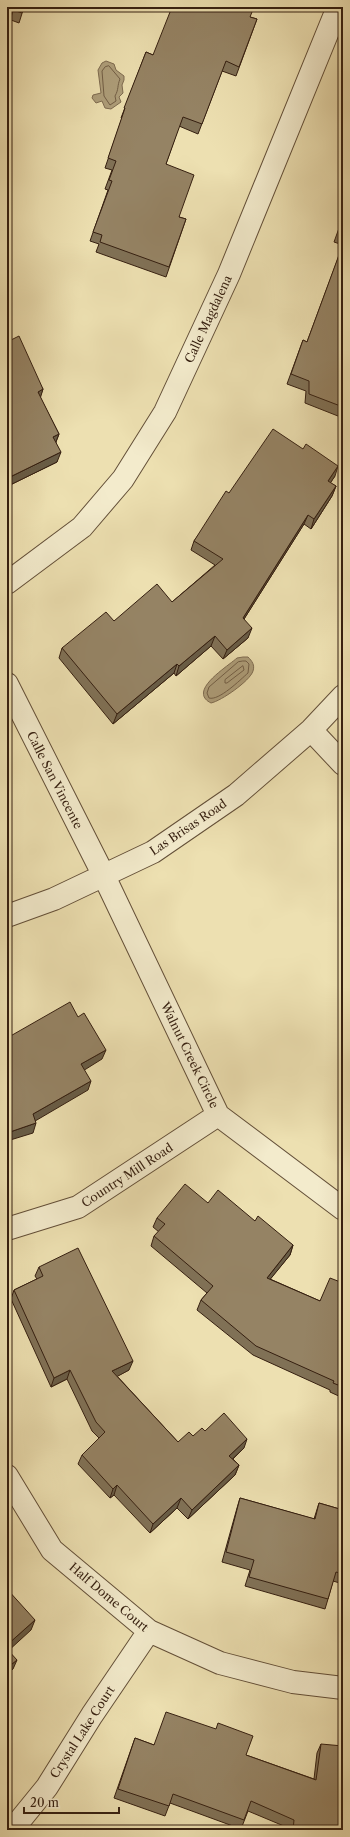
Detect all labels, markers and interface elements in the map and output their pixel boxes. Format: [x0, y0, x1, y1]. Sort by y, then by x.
street label: Calle Magdalena [181, 272, 235, 365]
street label: Calle San Vincente [24, 729, 86, 832]
street label: Las Brisas Road [147, 795, 230, 858]
street label: Walnut Creek Circle [157, 999, 222, 1111]
street label: Country Mill Road [78, 1139, 176, 1210]
street label: Half Dome Court [66, 1559, 152, 1635]
street label: Crystal Lake Court [47, 1682, 118, 1781]
scale bar [24, 1789, 119, 1815]
text: 20 m [30, 1795, 59, 1810]

